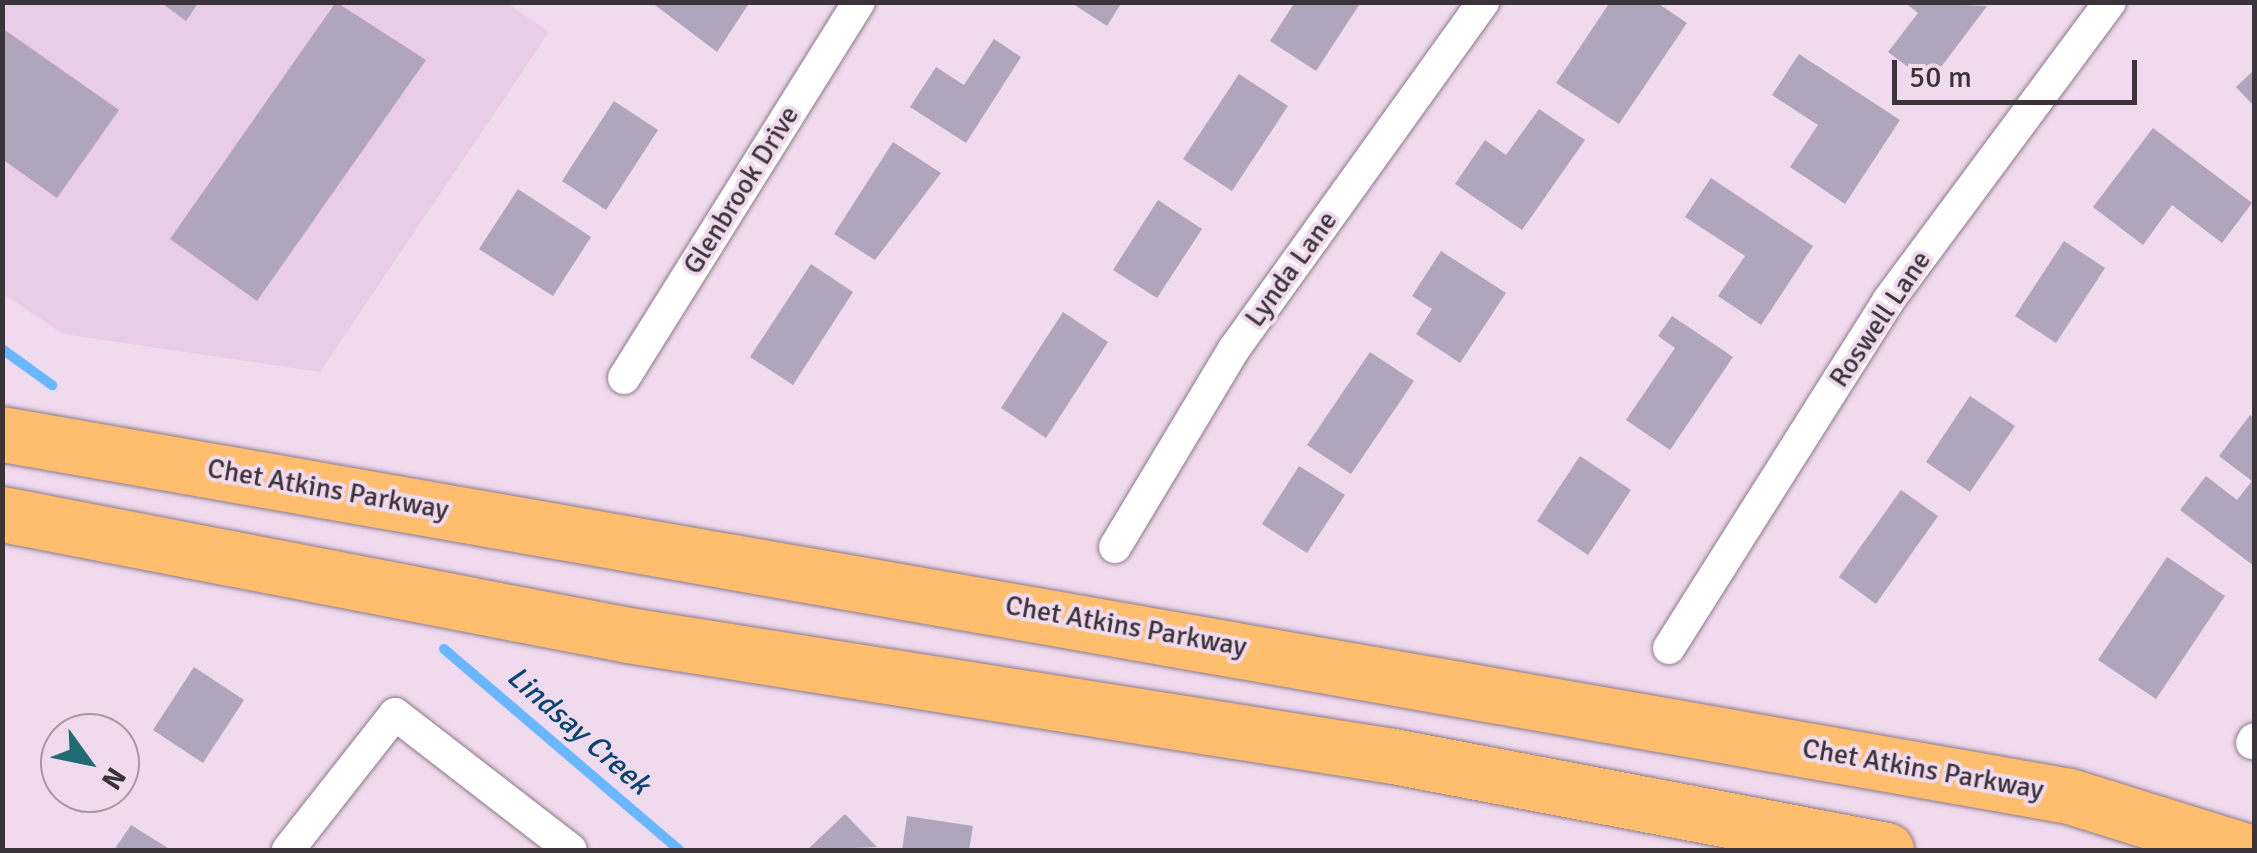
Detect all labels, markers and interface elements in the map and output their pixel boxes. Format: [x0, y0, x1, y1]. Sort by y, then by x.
scale bar [1897, 40, 2142, 102]
text: 50 m [1909, 59, 1972, 96]
street label: Glenbrook Drive [676, 100, 806, 280]
street label: Lynda Lane [1238, 205, 1344, 333]
street label: Roswell Lane [1822, 244, 1938, 394]
street label: Chet Atkins Parkway [205, 451, 451, 527]
street label: Chet Atkins Parkway [1003, 588, 1249, 664]
water label: Lindsay Creek [499, 659, 657, 803]
north arrow [40, 713, 140, 813]
street label: Chet Atkins Parkway [1800, 731, 2046, 807]
text: N [94, 761, 133, 796]

